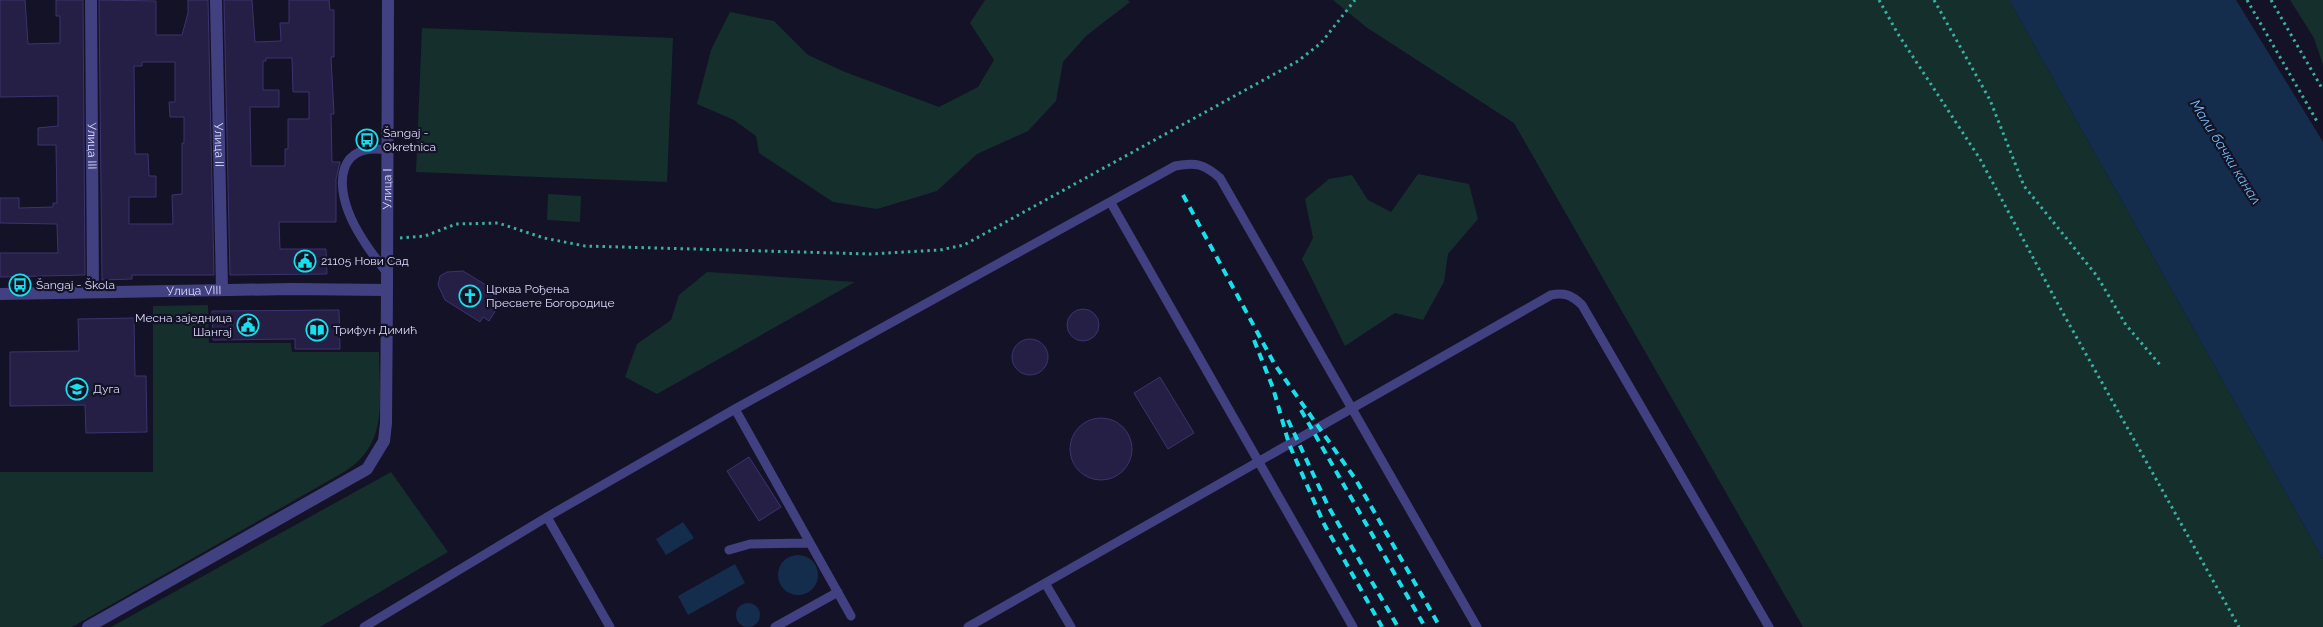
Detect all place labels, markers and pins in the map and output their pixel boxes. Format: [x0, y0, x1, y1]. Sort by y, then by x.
place label: Šangaj - Okretnica [383, 126, 436, 154]
bus stop icon: Šangaj - Okretnica [355, 128, 379, 152]
public building icon: 21105 Нови Сад [293, 249, 317, 273]
place label: 21105 Нови Сад [321, 254, 409, 268]
bus stop icon: Šangaj - Škola [8, 273, 32, 297]
place label: Šangaj - Škola [36, 278, 115, 292]
place label: Црква Рођења Пресвете Богородице [486, 282, 615, 310]
church icon: Црква Рођења Пресвете Богородице [458, 284, 482, 308]
place label: Месна заједница Шангај [135, 311, 232, 339]
public building icon: Месна заједница Шангај [236, 313, 260, 337]
library icon: Трифун Димић [305, 318, 329, 342]
place label: Трифун Димић [333, 323, 417, 337]
school or university icon: Дуга [65, 377, 89, 401]
place label: Дуга [93, 382, 120, 396]

